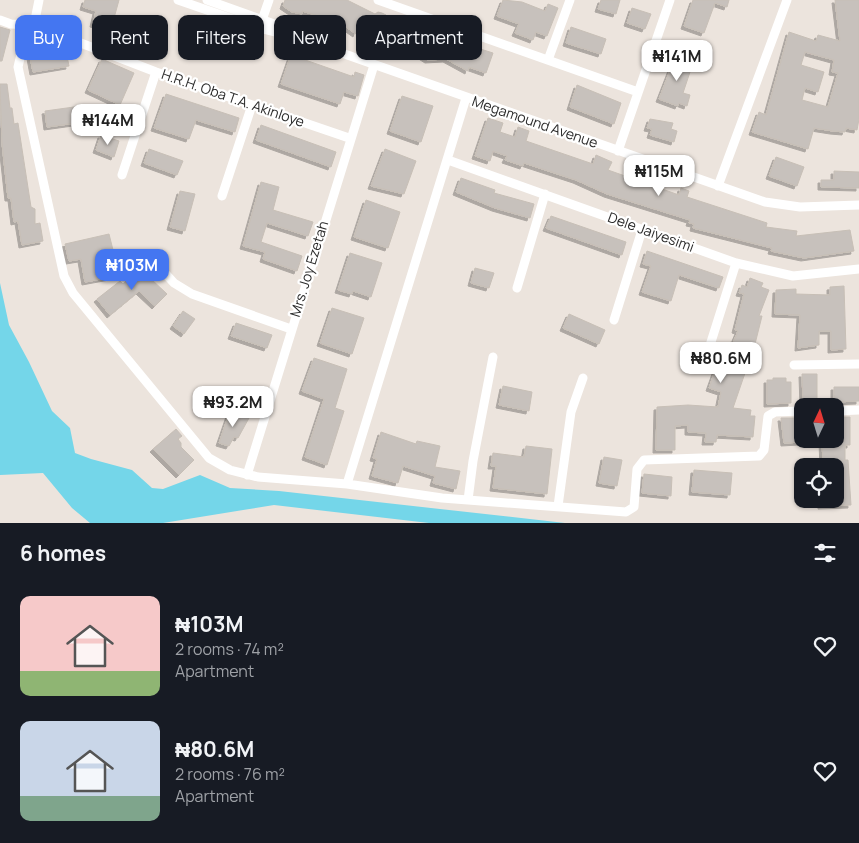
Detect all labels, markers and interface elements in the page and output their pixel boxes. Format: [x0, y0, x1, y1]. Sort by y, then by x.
chip: Buy [15, 15, 82, 60]
chip: Rent [92, 15, 168, 60]
chip: Filters [178, 15, 264, 60]
chip: New [274, 15, 346, 60]
chip: Apartment [356, 15, 482, 60]
pin: ₦141M [642, 39, 712, 82]
text: ₦141M [653, 45, 702, 67]
street label: H.R.H. Oba T.A. Akinloye [159, 64, 307, 131]
street label: Megamound Avenue [470, 91, 601, 152]
pin: ₦144M [73, 104, 143, 146]
text: ₦144M [82, 109, 134, 131]
pin: ₦115M [624, 154, 694, 197]
text: ₦115M [635, 160, 683, 182]
street label: Dele Jaiyesimi [605, 207, 697, 256]
street label: Mrs. Joy Ezetah [285, 218, 332, 319]
pin: ₦103M [97, 248, 167, 291]
text: ₦103M [106, 254, 158, 276]
pin: ₦80.6M [680, 342, 762, 384]
text: ₦80.6M [691, 347, 751, 369]
pin: ₦93.2M [192, 386, 274, 428]
text: ₦93.2M [204, 391, 262, 413]
north arrow [794, 398, 844, 448]
map controls [794, 398, 844, 508]
button: locate [794, 458, 844, 508]
text: 6 homes [20, 539, 106, 567]
icon: filters [811, 539, 839, 567]
text: ₦103M [175, 610, 243, 638]
icon: home [60, 616, 120, 676]
icon: heart [811, 632, 839, 660]
text: 2 rooms · 74 m² [175, 638, 284, 660]
text: Apartment [175, 660, 254, 682]
text: ₦80.6M [175, 735, 254, 763]
icon: home [60, 741, 120, 801]
icon: heart [811, 757, 839, 785]
text: 2 rooms · 76 m² [175, 763, 285, 785]
text: Apartment [175, 785, 254, 807]

